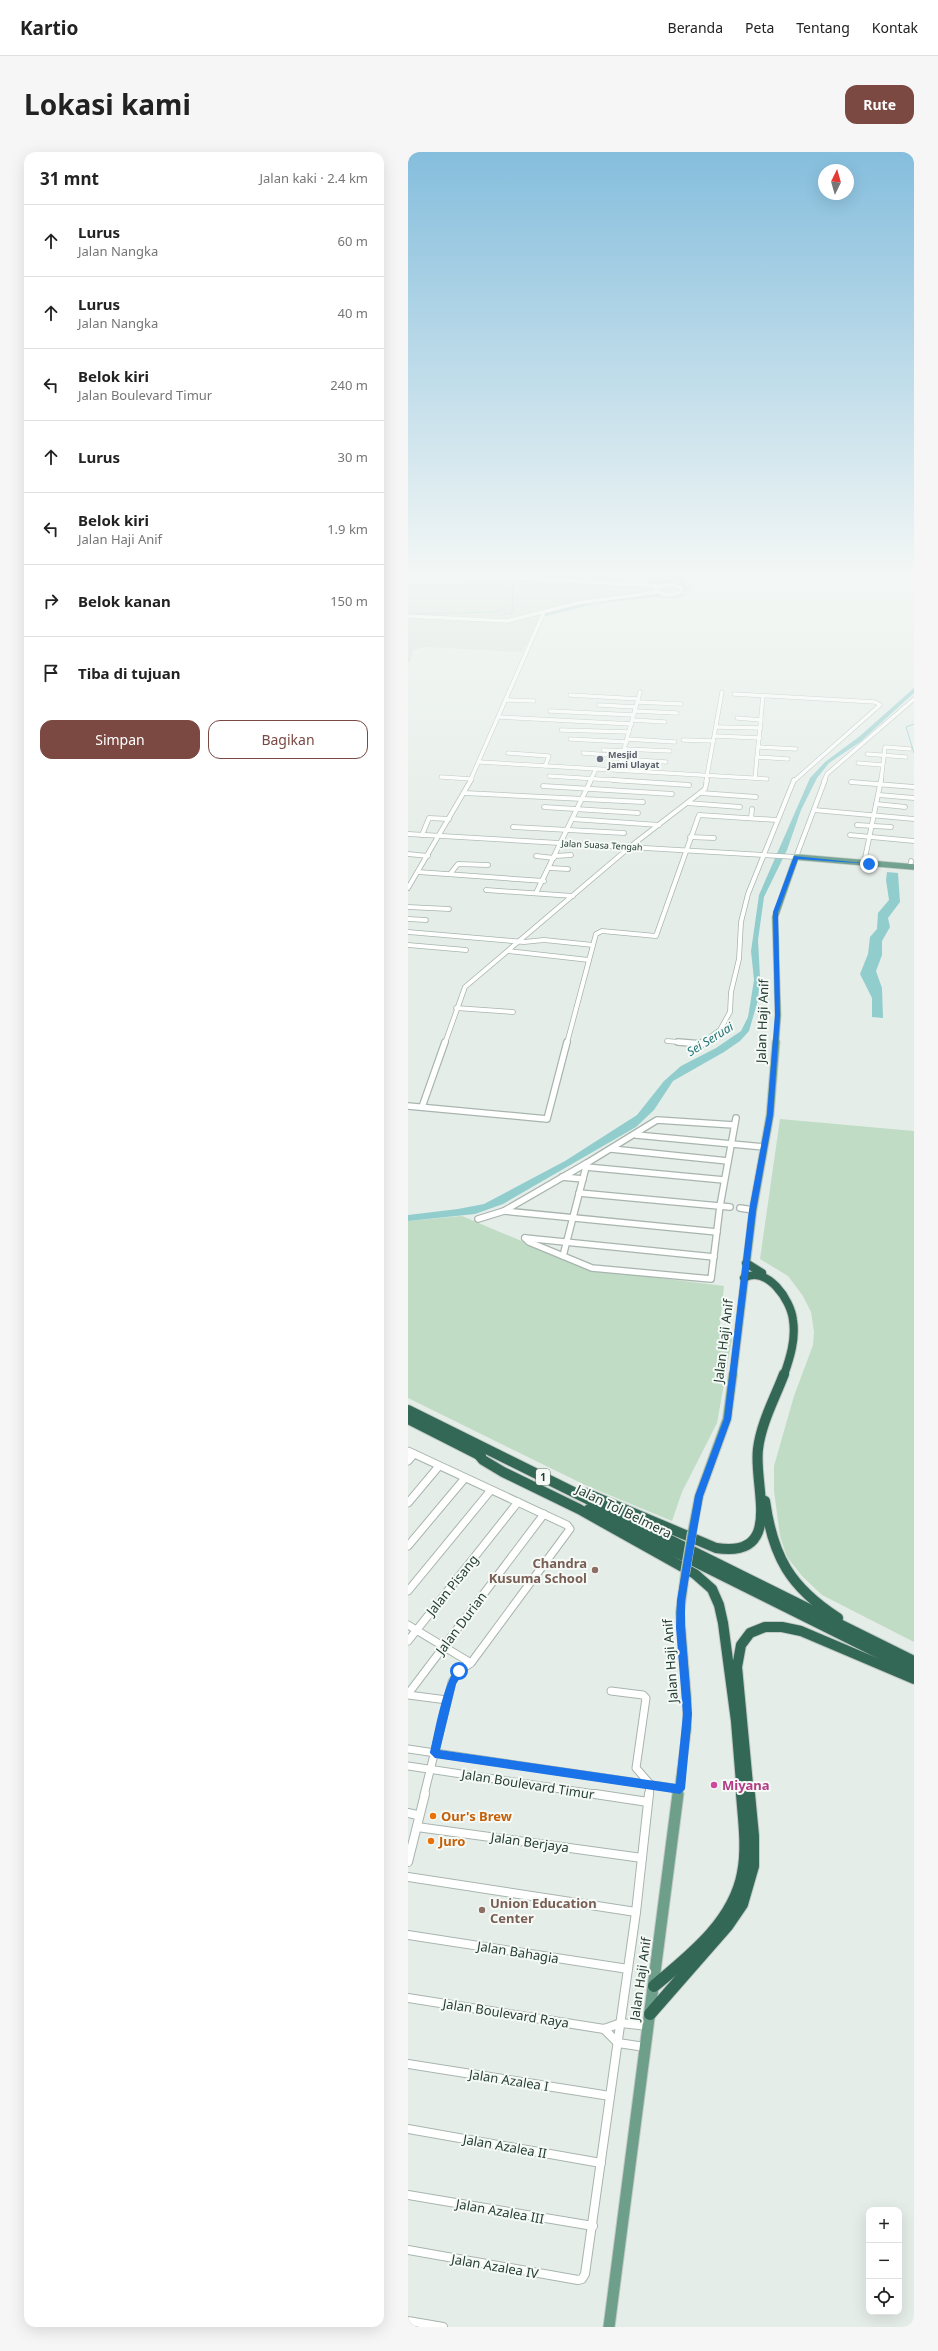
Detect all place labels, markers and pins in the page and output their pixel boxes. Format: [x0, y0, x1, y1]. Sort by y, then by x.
place label: Mesjid Jami Ulayat [607, 748, 660, 771]
marker: Mesjid Jami Ulayat [595, 754, 605, 764]
place label: Chandra Kusuma School [489, 1554, 587, 1587]
marker: Chandra Kusuma School [590, 1565, 600, 1575]
place label: Miyana [722, 1776, 770, 1794]
marker: Miyana [709, 1780, 719, 1790]
place label: Our's Brew [441, 1807, 512, 1825]
marker: Our's Brew [428, 1811, 438, 1821]
place label: Juro [438, 1832, 465, 1850]
marker: Juro [426, 1836, 436, 1846]
place label: Union Education Center [490, 1894, 597, 1927]
marker: Union Education Center [477, 1905, 487, 1915]

